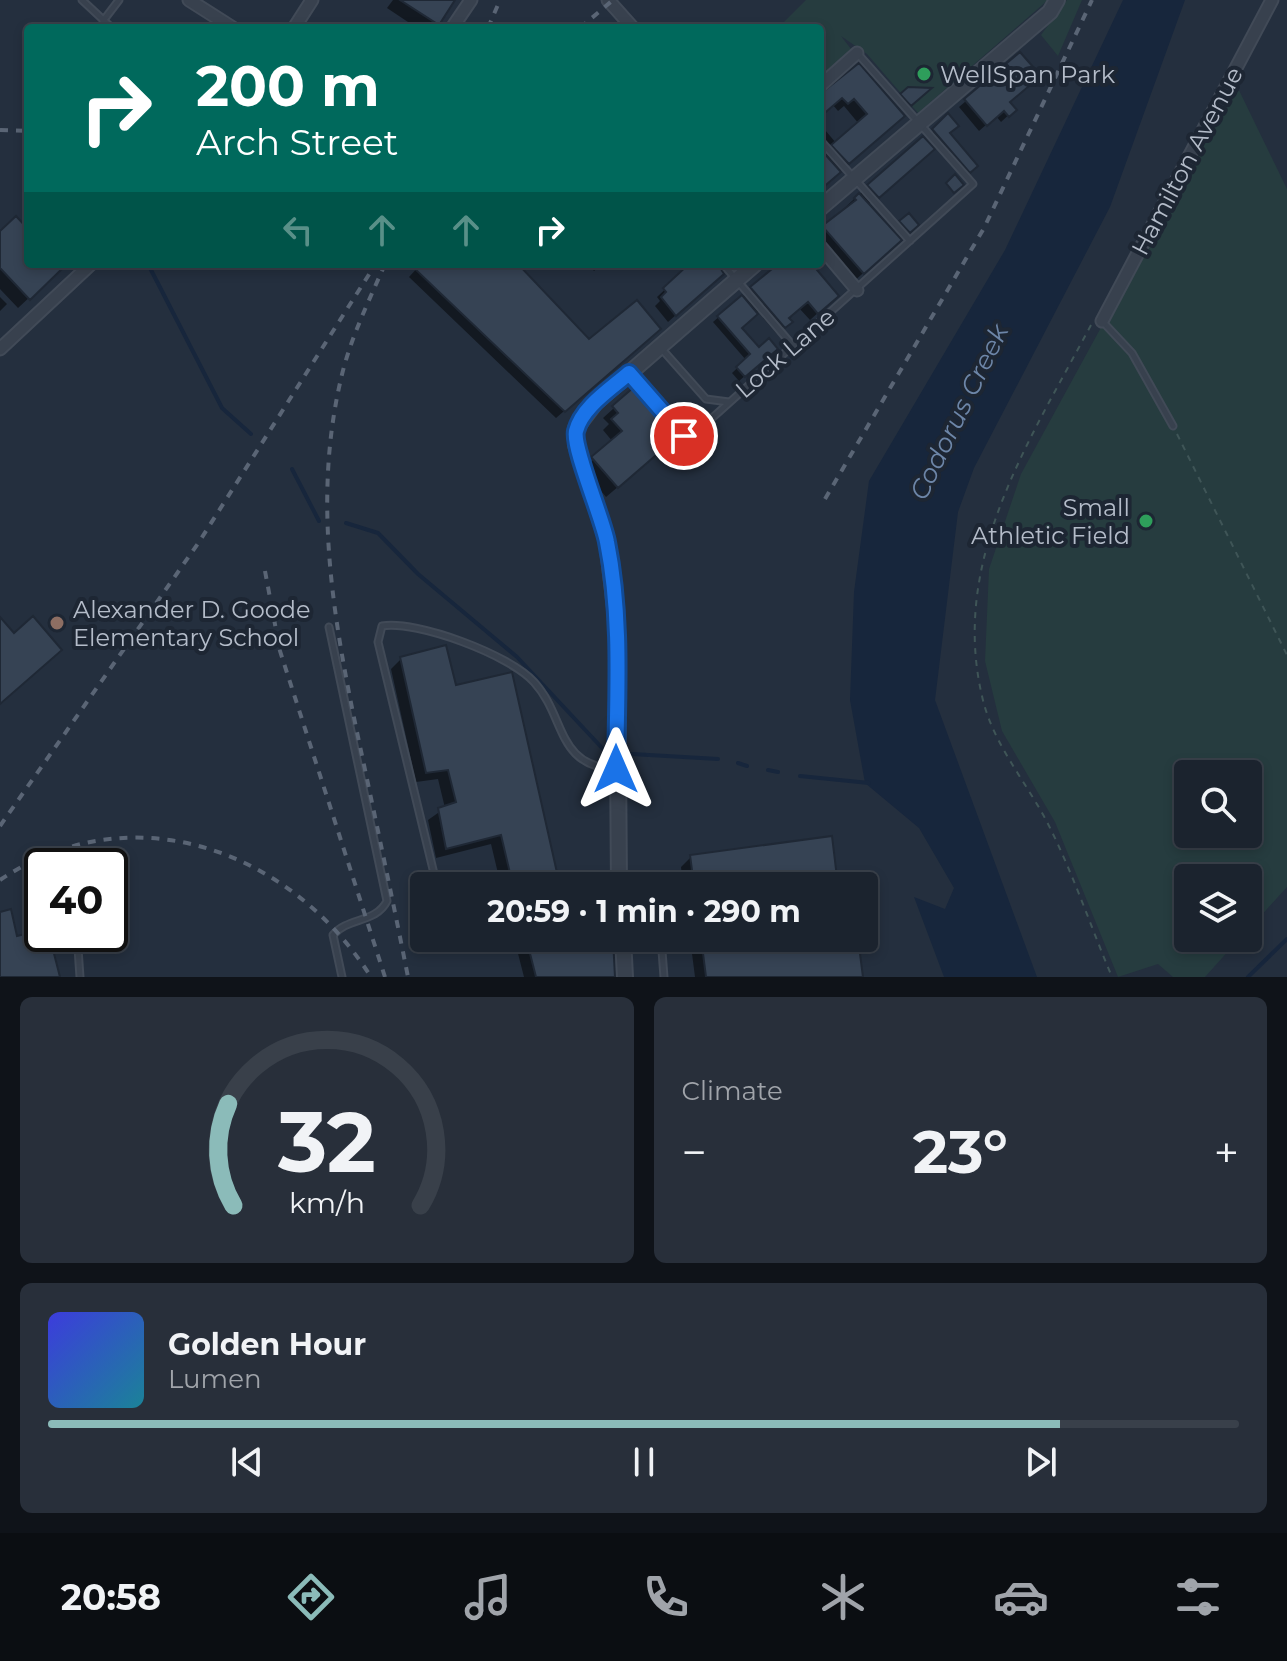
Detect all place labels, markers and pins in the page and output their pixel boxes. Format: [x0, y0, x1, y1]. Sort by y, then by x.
place label: WellSpan Park [940, 60, 1116, 89]
marker: WellSpan Park [915, 65, 933, 83]
pin [650, 402, 718, 470]
place label: Small Athletic Field [971, 493, 1130, 550]
marker: Small Athletic Field [1137, 512, 1155, 530]
place label: Alexander D. Goode Elementary School [73, 595, 311, 652]
marker: Alexander D. Goode Elementary School [48, 614, 66, 632]

